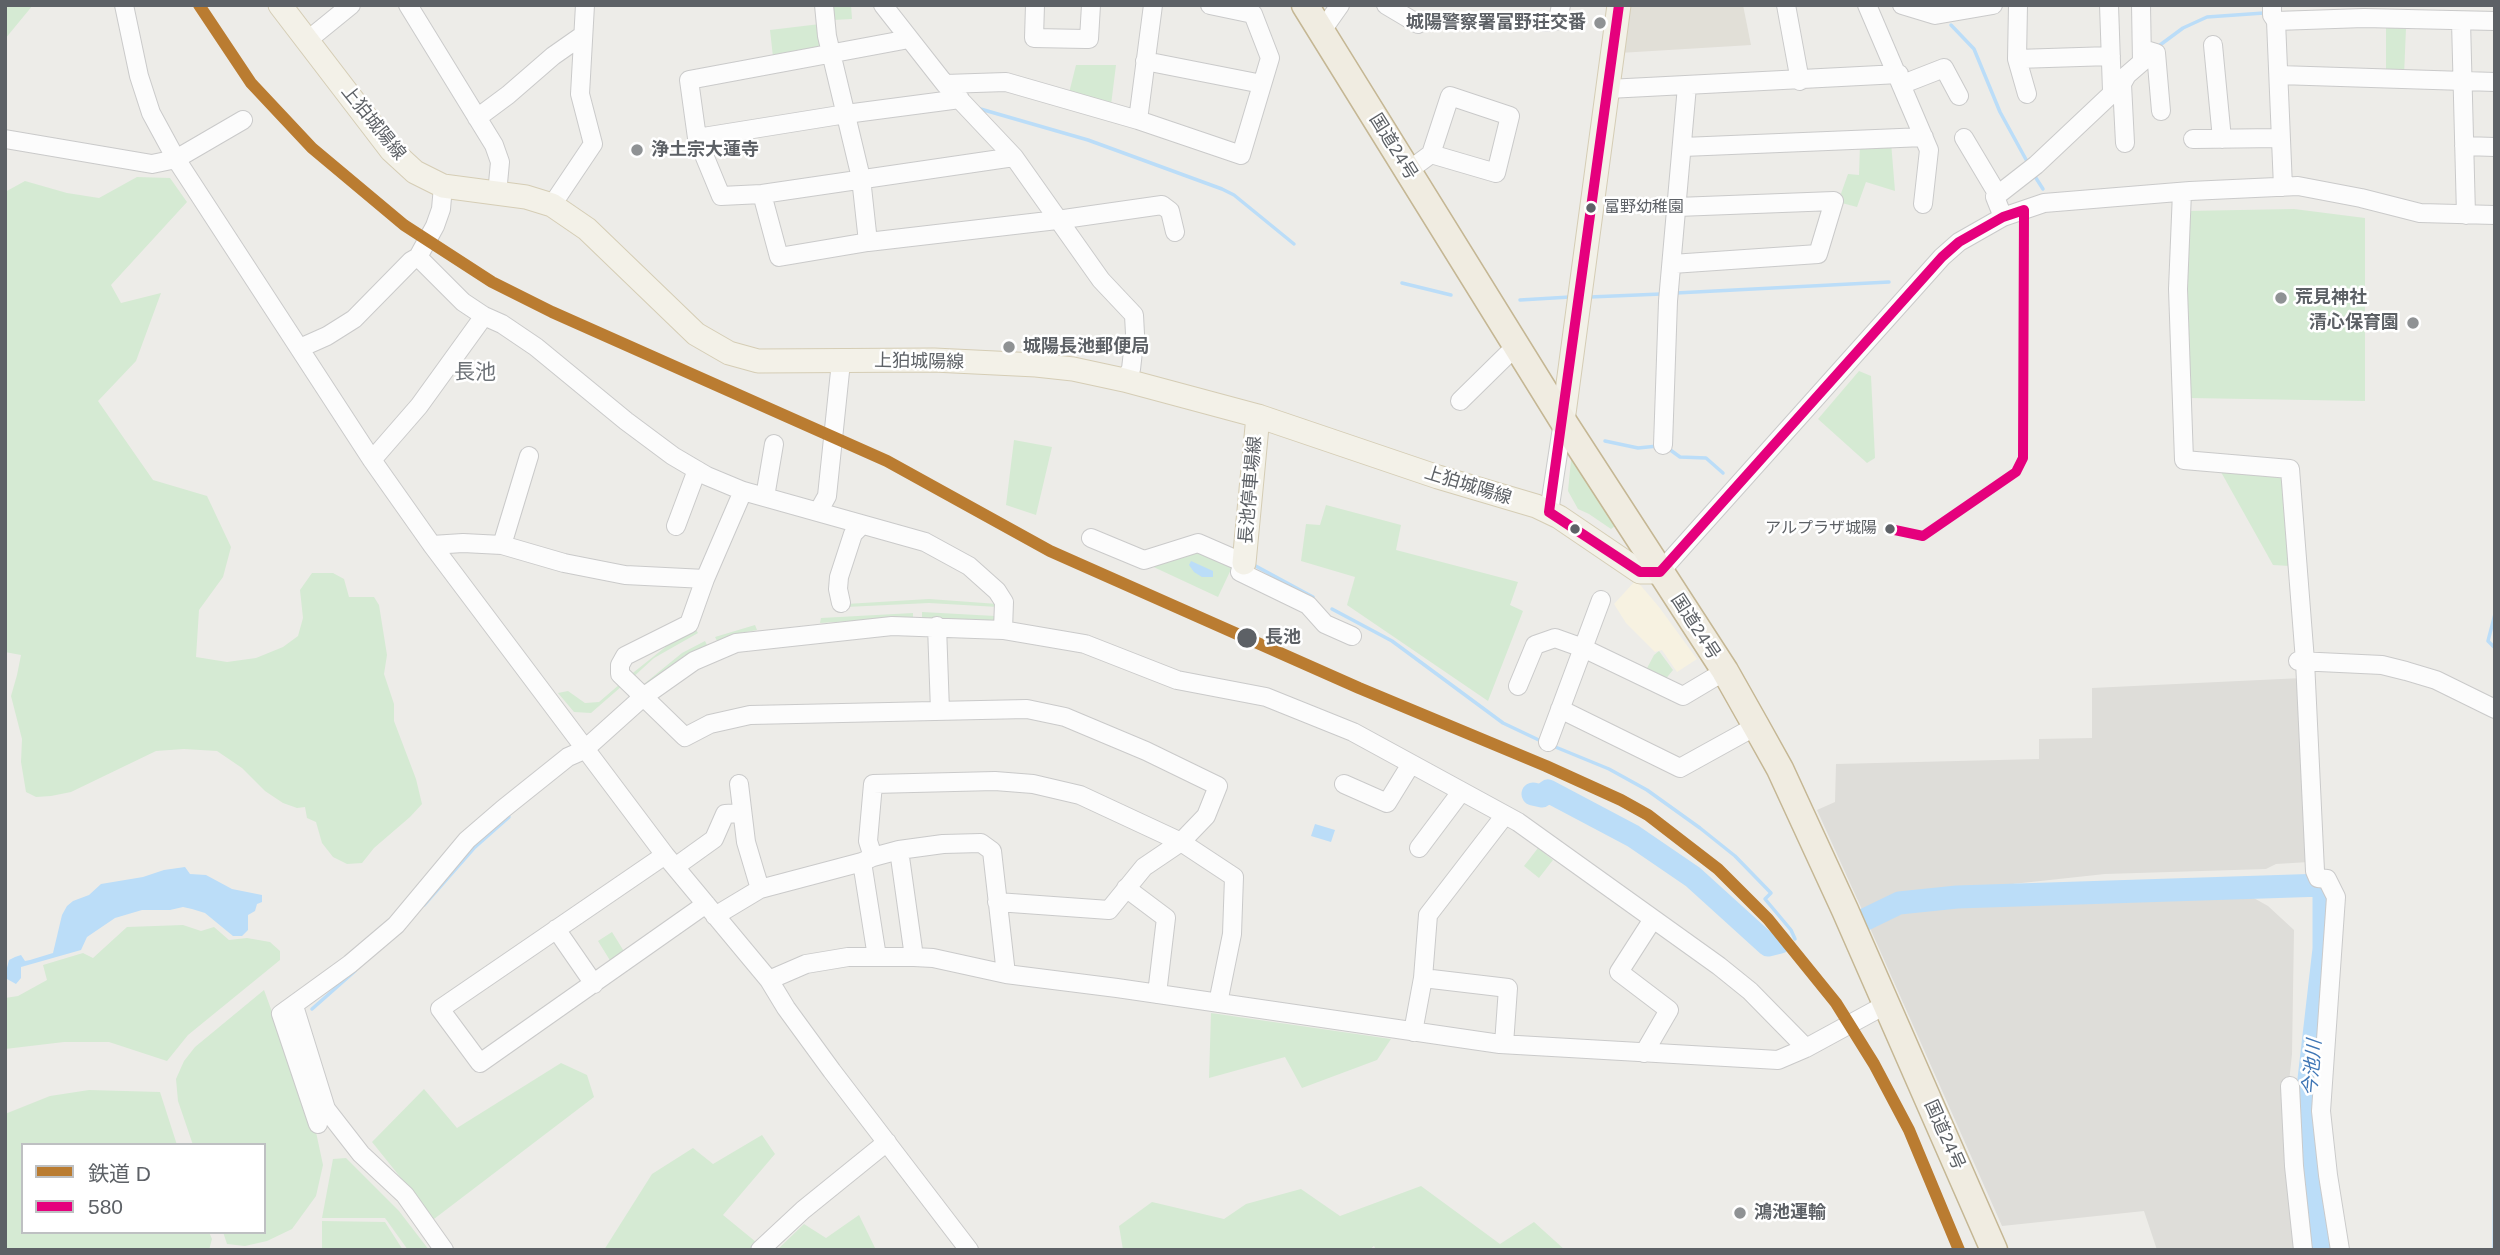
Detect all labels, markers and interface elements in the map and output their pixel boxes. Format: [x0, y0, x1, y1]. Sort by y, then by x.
place label: 城陽警察署富野荘交番 [1406, 12, 1586, 34]
marker: 城陽警察署富野荘交番 [1592, 15, 1608, 31]
street label: 上狛城陽線 [336, 81, 410, 165]
street label: 国道24号 [1364, 110, 1422, 184]
place label: 浄土宗大蓮寺 [651, 139, 759, 161]
marker: 浄土宗大蓮寺 [629, 142, 645, 158]
place label: 富野幼稚園 [1604, 198, 1684, 218]
marker: 富野幼稚園 [1584, 201, 1598, 215]
place label: 荒見神社 [2295, 287, 2367, 309]
marker: 荒見神社 [2273, 290, 2289, 306]
place label: 清心保育園 [2309, 312, 2399, 334]
marker: 清心保育園 [2405, 315, 2421, 331]
place label: 城陽長池郵便局 [1023, 336, 1149, 358]
marker: 城陽長池郵便局 [1001, 339, 1017, 355]
street label: 上狛城陽線 [874, 350, 964, 374]
district label: 長池 [454, 360, 496, 386]
street label: 長池停車場線 [1236, 435, 1266, 545]
street label: 上狛城陽線 [1422, 463, 1514, 509]
place label: アルプラザ城陽 [1765, 519, 1877, 539]
unlabelled marker [1568, 522, 1582, 536]
marker: アルプラザ城陽 [1883, 522, 1897, 536]
street label: 国道24号 [1666, 590, 1724, 664]
marker: 長池 [1235, 626, 1259, 650]
place label: 長池 [1265, 627, 1301, 649]
water label: 今池川 [2299, 1039, 2327, 1097]
street label: 国道24号 [1919, 1097, 1969, 1173]
legend [21, 1143, 266, 1234]
text: 鉄道 D [88, 1162, 151, 1185]
text: 580 [88, 1195, 123, 1218]
place label: 鴻池運輸 [1754, 1202, 1826, 1224]
marker: 鴻池運輸 [1732, 1205, 1748, 1221]

